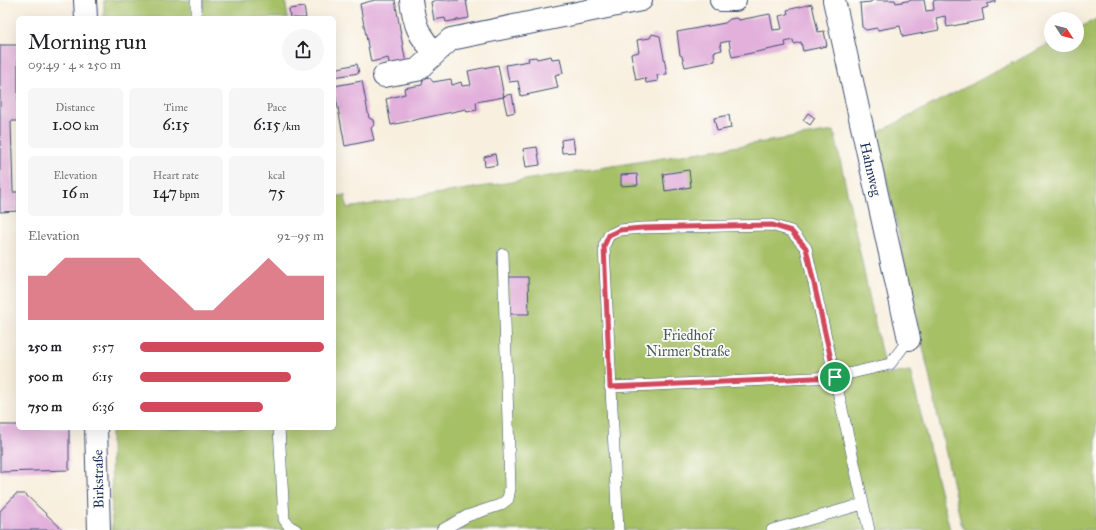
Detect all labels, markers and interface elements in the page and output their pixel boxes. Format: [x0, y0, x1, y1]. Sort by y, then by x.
north arrow [1044, 12, 1084, 52]
map controls [1044, 12, 1084, 52]
text: Morning run [28, 28, 147, 55]
button: share [282, 29, 324, 71]
text: 09:49 · 4 × 250 m [28, 57, 121, 73]
text: Distance [56, 101, 95, 114]
text: Time [164, 101, 188, 114]
text: Pace [267, 101, 287, 114]
text: 1.00 [52, 114, 82, 135]
text: 6:15 [162, 114, 190, 135]
text: 6:15 [253, 114, 281, 135]
text: km [82, 120, 99, 133]
text: /km [281, 120, 300, 133]
street label: Hahnweg [856, 141, 885, 198]
text: Elevation [53, 169, 97, 182]
text: Heart rate [153, 169, 199, 182]
text: kcal [268, 169, 285, 182]
text: 16 [62, 182, 77, 203]
text: 147 [153, 182, 177, 203]
text: 75 [268, 182, 285, 203]
text: m [77, 188, 89, 201]
text: bpm [177, 188, 199, 201]
text: Elevation [28, 228, 80, 244]
text: 92–95 m [277, 228, 324, 244]
park label: Friedhof Nirmer Straße [646, 327, 730, 360]
text: 250 m [28, 339, 62, 355]
text: 5:57 [92, 339, 114, 355]
pin [818, 360, 852, 394]
icon: arrive [824, 366, 846, 388]
text: 500 m [28, 369, 63, 385]
text: 6:15 [92, 369, 113, 385]
text: 750 m [28, 399, 62, 415]
text: 6:36 [92, 399, 114, 415]
street label: Birkstraße [89, 449, 108, 509]

